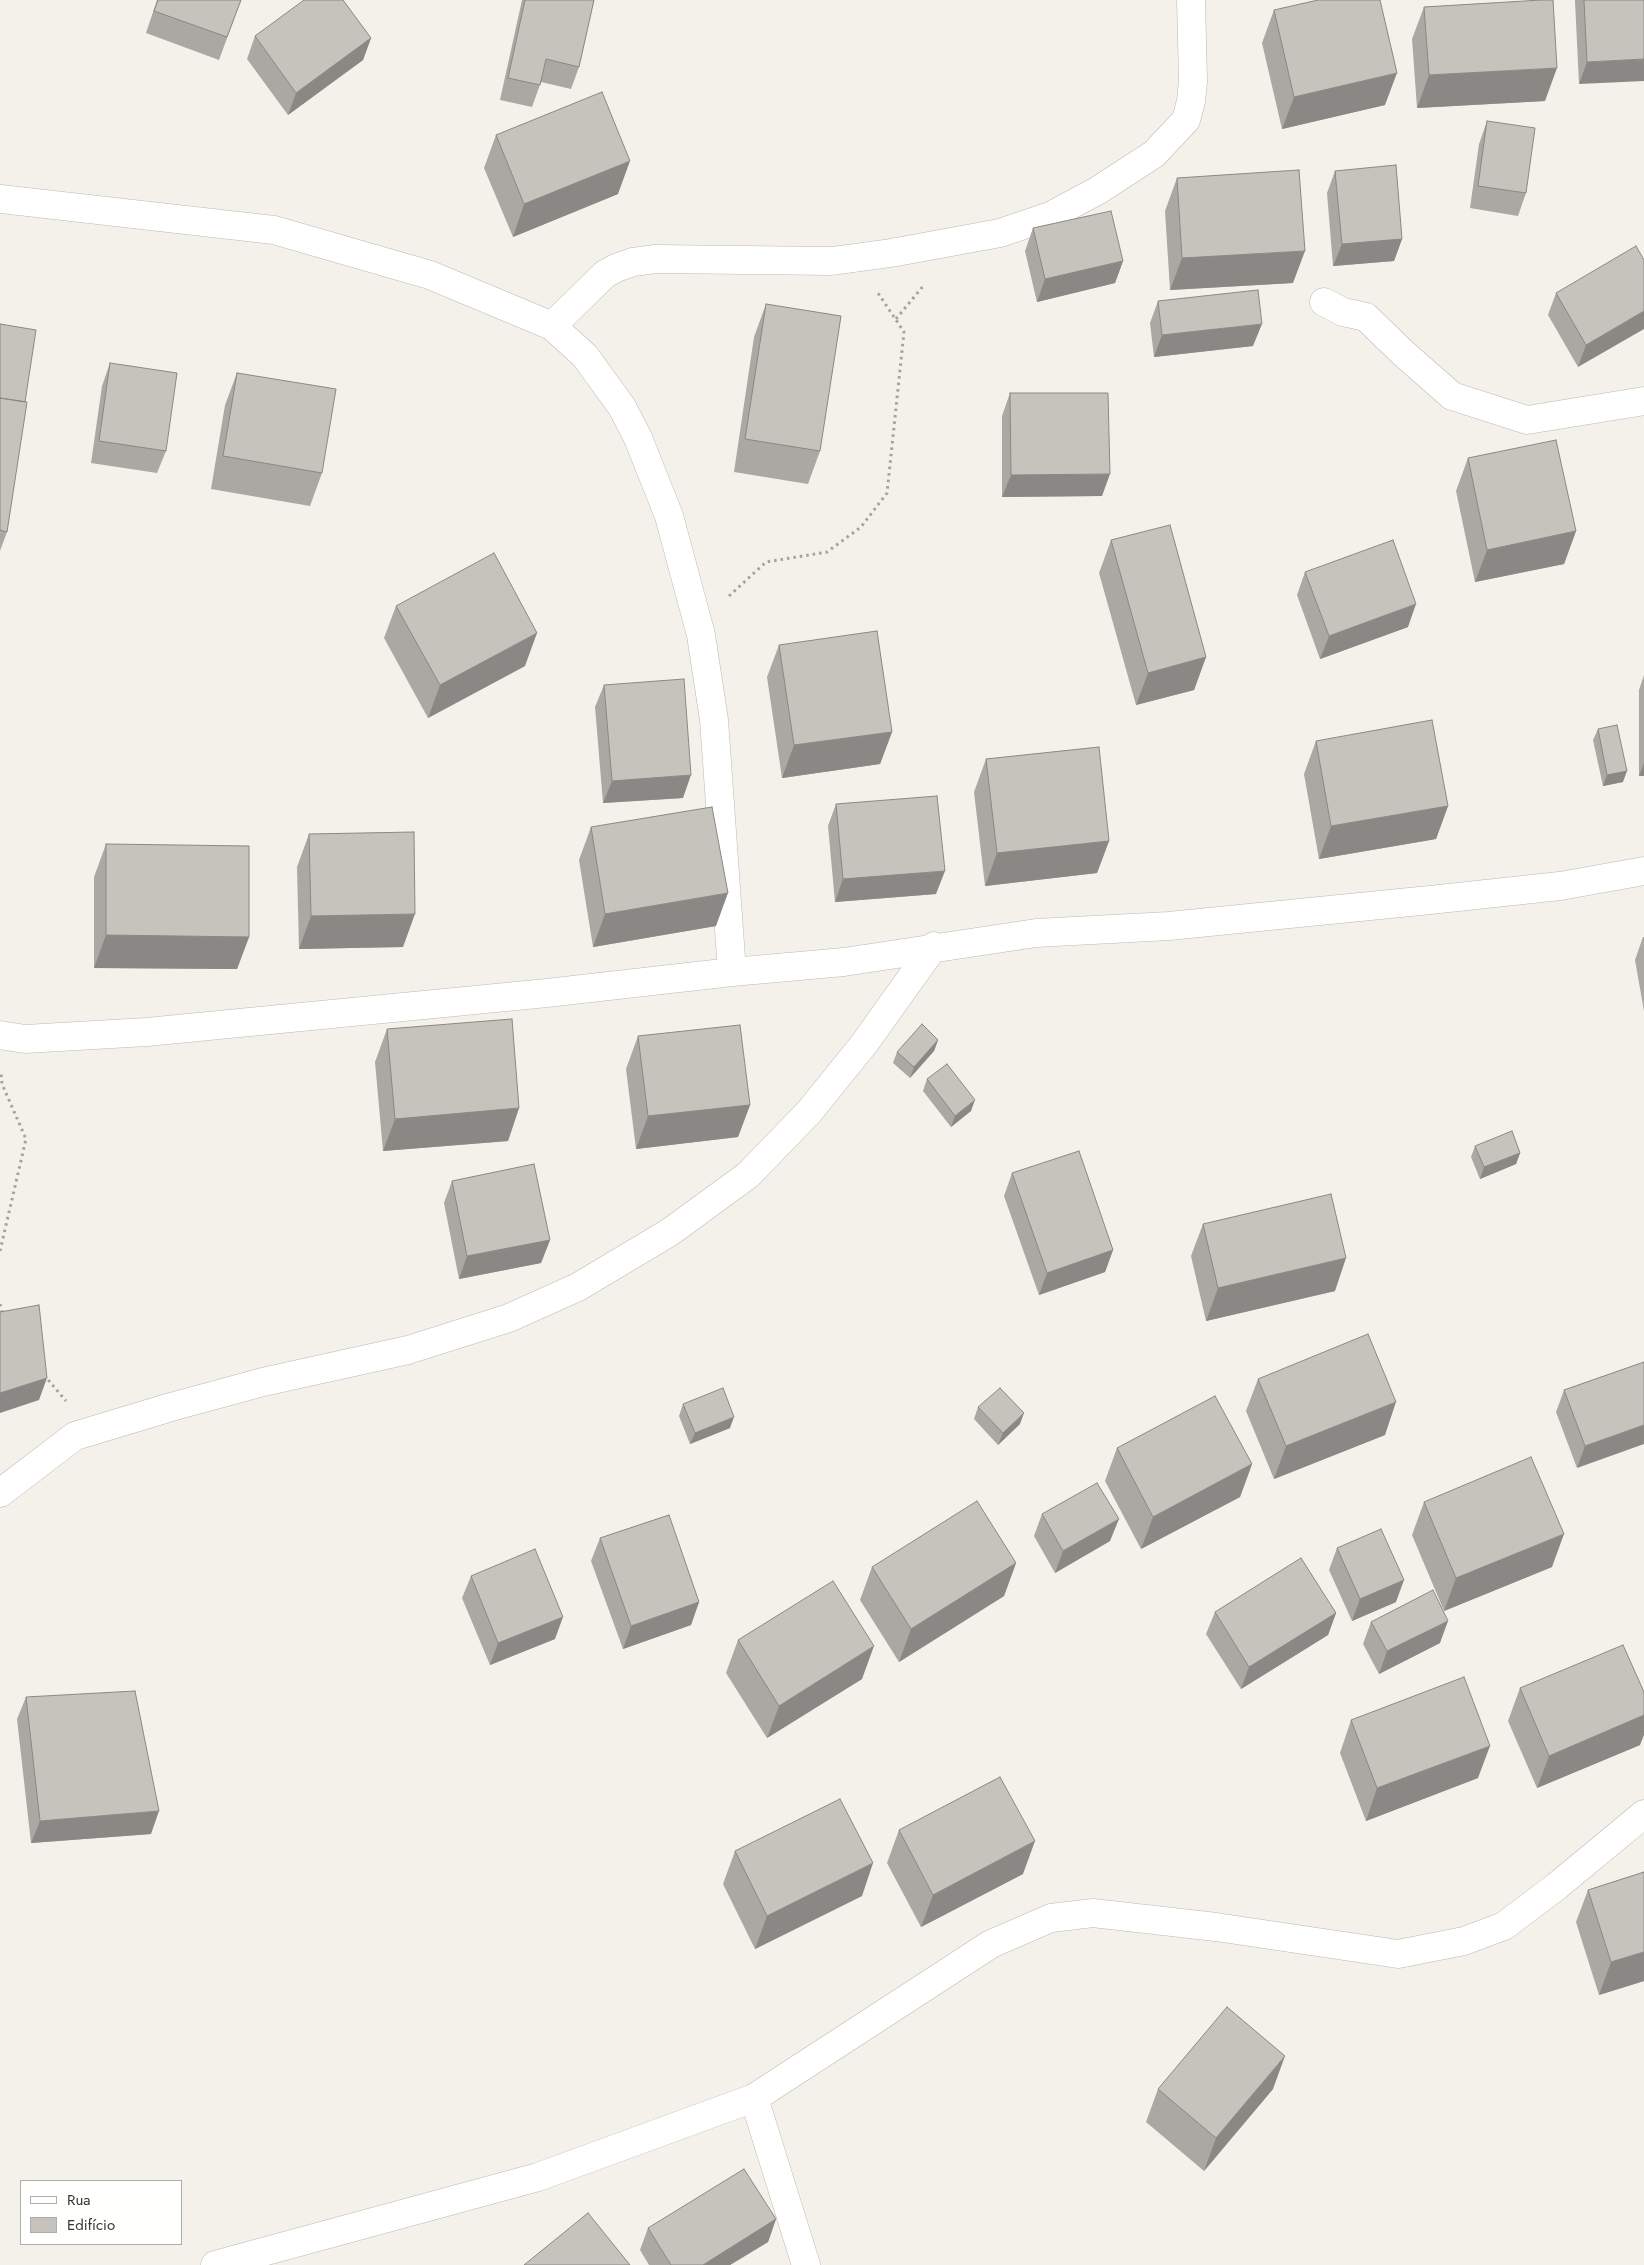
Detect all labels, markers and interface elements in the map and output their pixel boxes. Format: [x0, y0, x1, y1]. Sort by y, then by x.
legend [20, 2180, 182, 2245]
text: Rua [67, 2189, 91, 2211]
text: Edifício [67, 2214, 115, 2236]

